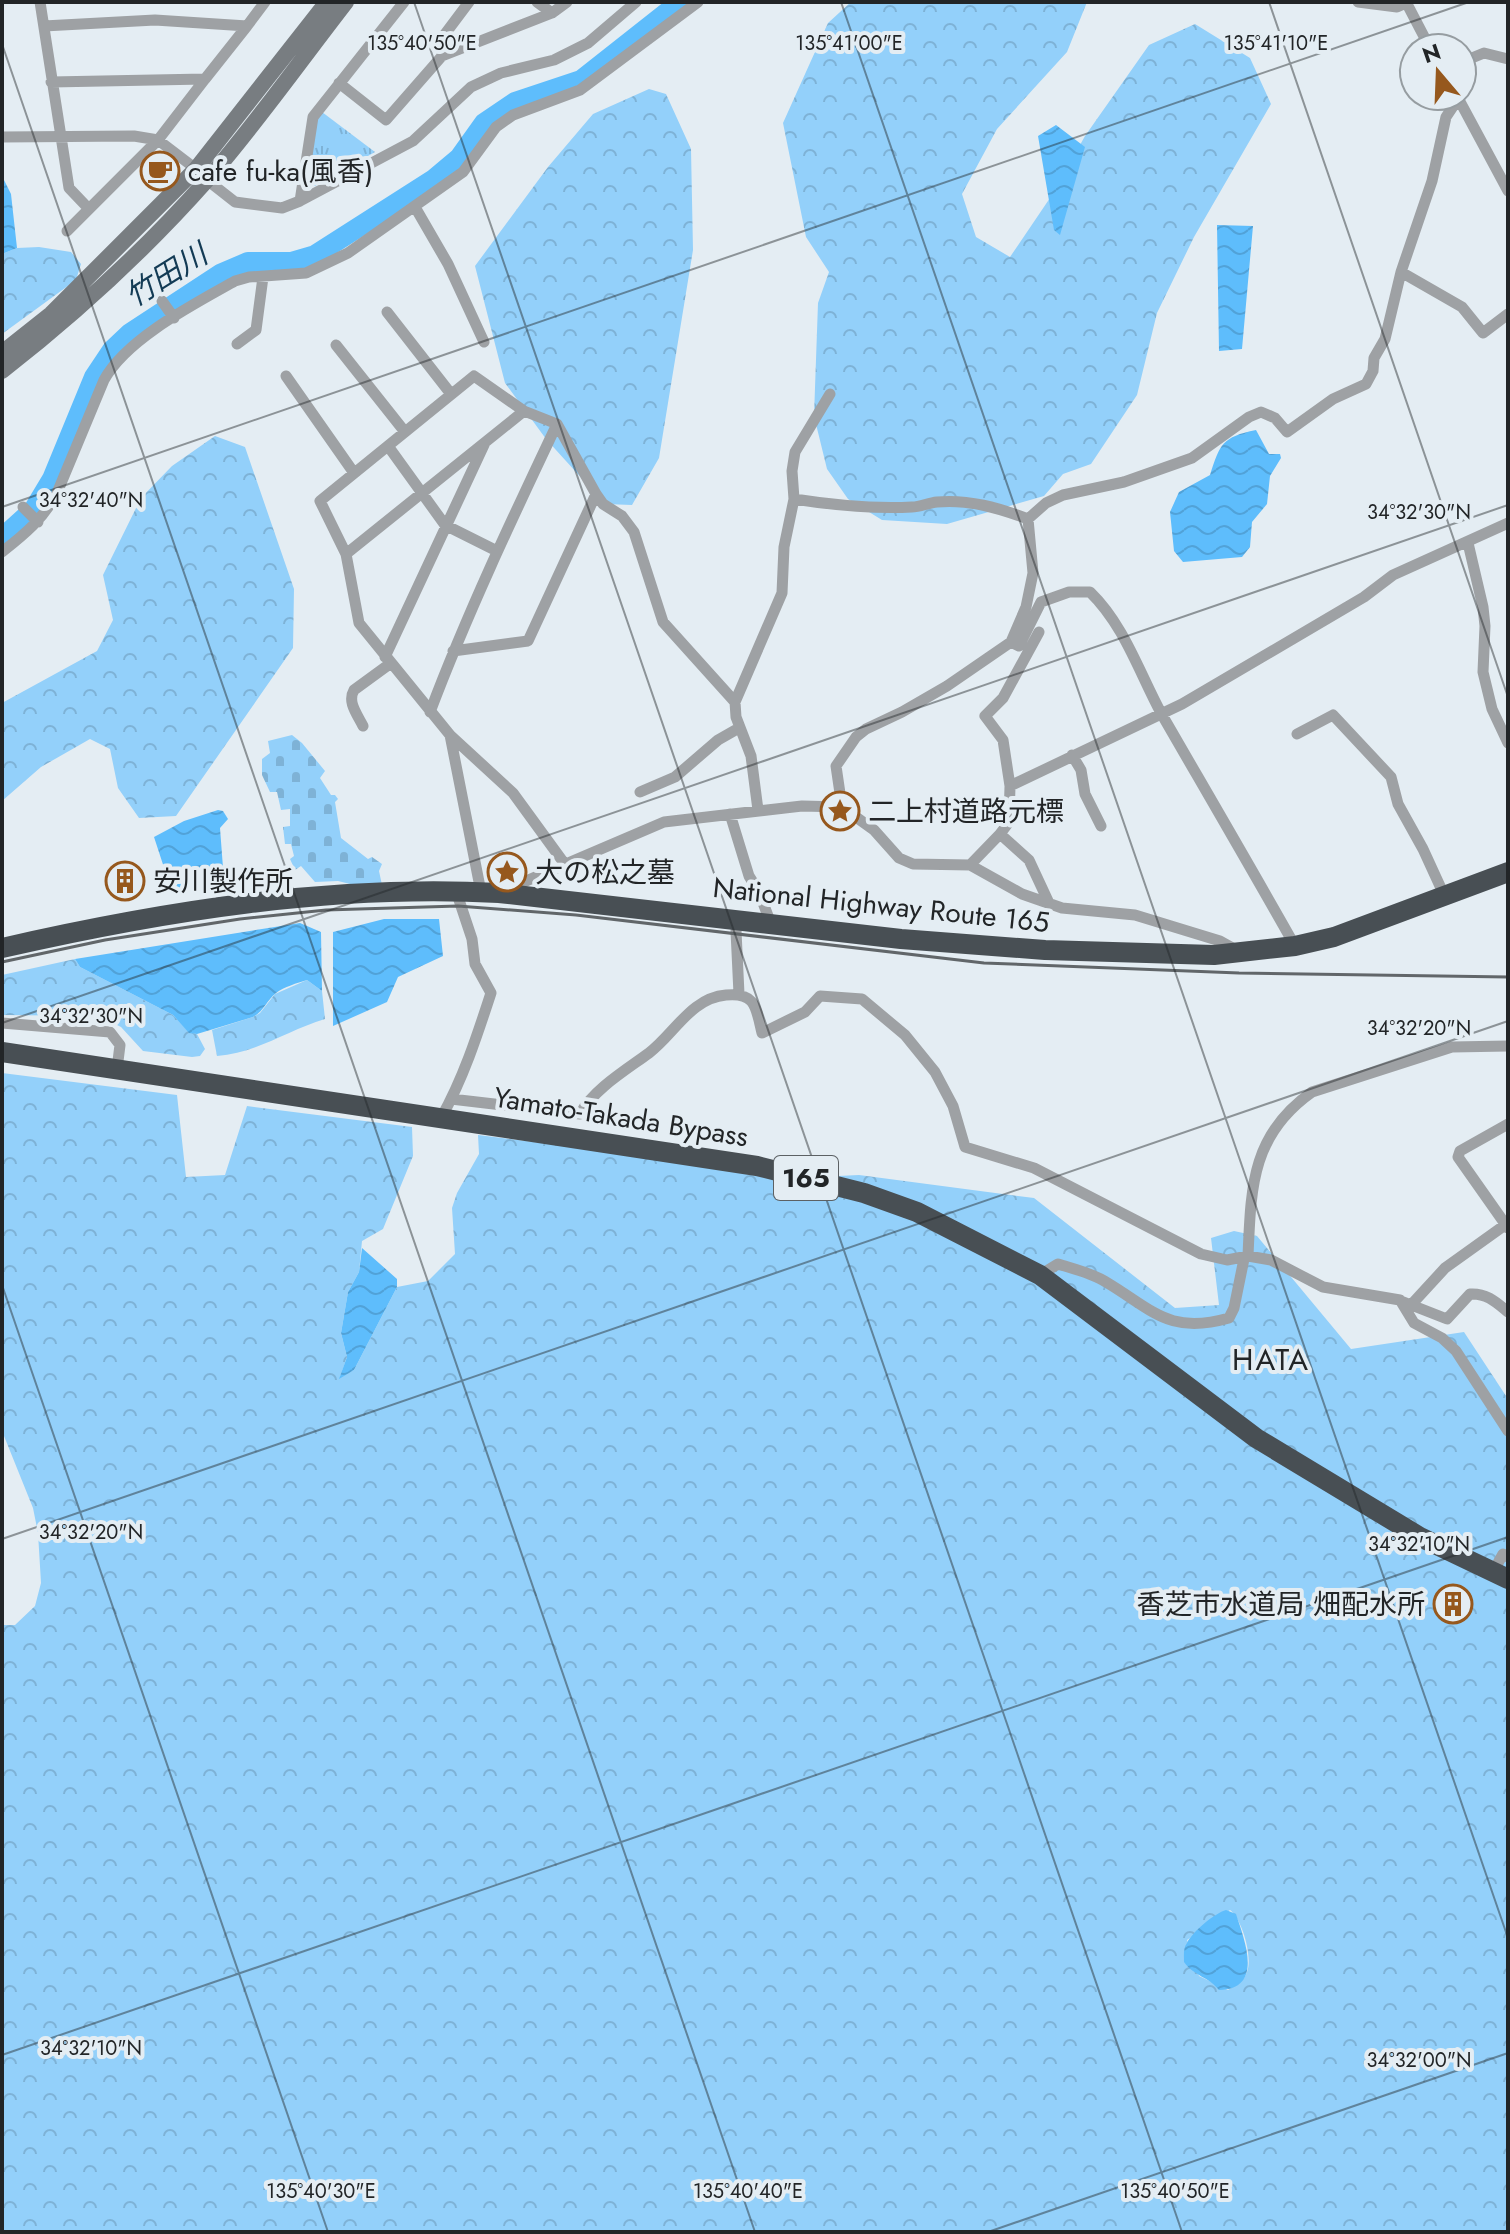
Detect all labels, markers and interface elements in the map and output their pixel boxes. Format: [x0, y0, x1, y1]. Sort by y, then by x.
text: 135°40'50"E [367, 29, 477, 58]
text: 135°41'00"E [795, 29, 903, 58]
text: 135°41'10"E [1224, 29, 1328, 58]
north arrow [1398, 32, 1478, 112]
text: N [1418, 35, 1445, 71]
cafe icon: cafe fu-ka(風香) [139, 150, 181, 192]
place label: cafe fu-ka(風香) [188, 151, 373, 192]
water label: 竹田川 [116, 231, 218, 317]
text: 34°32'40"N [39, 486, 143, 515]
text: 34°32'30"N [1367, 498, 1471, 527]
place icon: 二上村道路元標 [819, 790, 861, 832]
place label: 二上村道路元標 [868, 791, 1064, 832]
place icon: 大の松之墓 [486, 851, 528, 893]
place label: 大の松之墓 [535, 852, 675, 893]
building icon: 安川製作所 [104, 860, 146, 902]
place label: 安川製作所 [153, 861, 293, 902]
street label: National Highway Route 165 [711, 867, 1051, 943]
text: 34°32'30"N [39, 1002, 143, 1031]
text: 34°32'20"N [1367, 1014, 1471, 1043]
street label: Yamato-Takada Bypass [491, 1077, 751, 1157]
road number: 165 [774, 1156, 838, 1200]
district label: HATA [1232, 1338, 1310, 1381]
text: 34°32'20"N [39, 1518, 143, 1547]
text: 34°32'10"N [1368, 1530, 1470, 1559]
building icon: 香芝市水道局 畑配水所 [1432, 1583, 1474, 1625]
place label: 香芝市水道局 畑配水所 [1137, 1584, 1425, 1625]
text: 34°32'10"N [40, 2034, 142, 2063]
text: 34°32'00"N [1367, 2046, 1471, 2075]
text: 135°40'30"E [266, 2177, 376, 2206]
text: 135°40'40"E [693, 2177, 803, 2206]
text: 135°40'50"E [1120, 2177, 1230, 2206]

